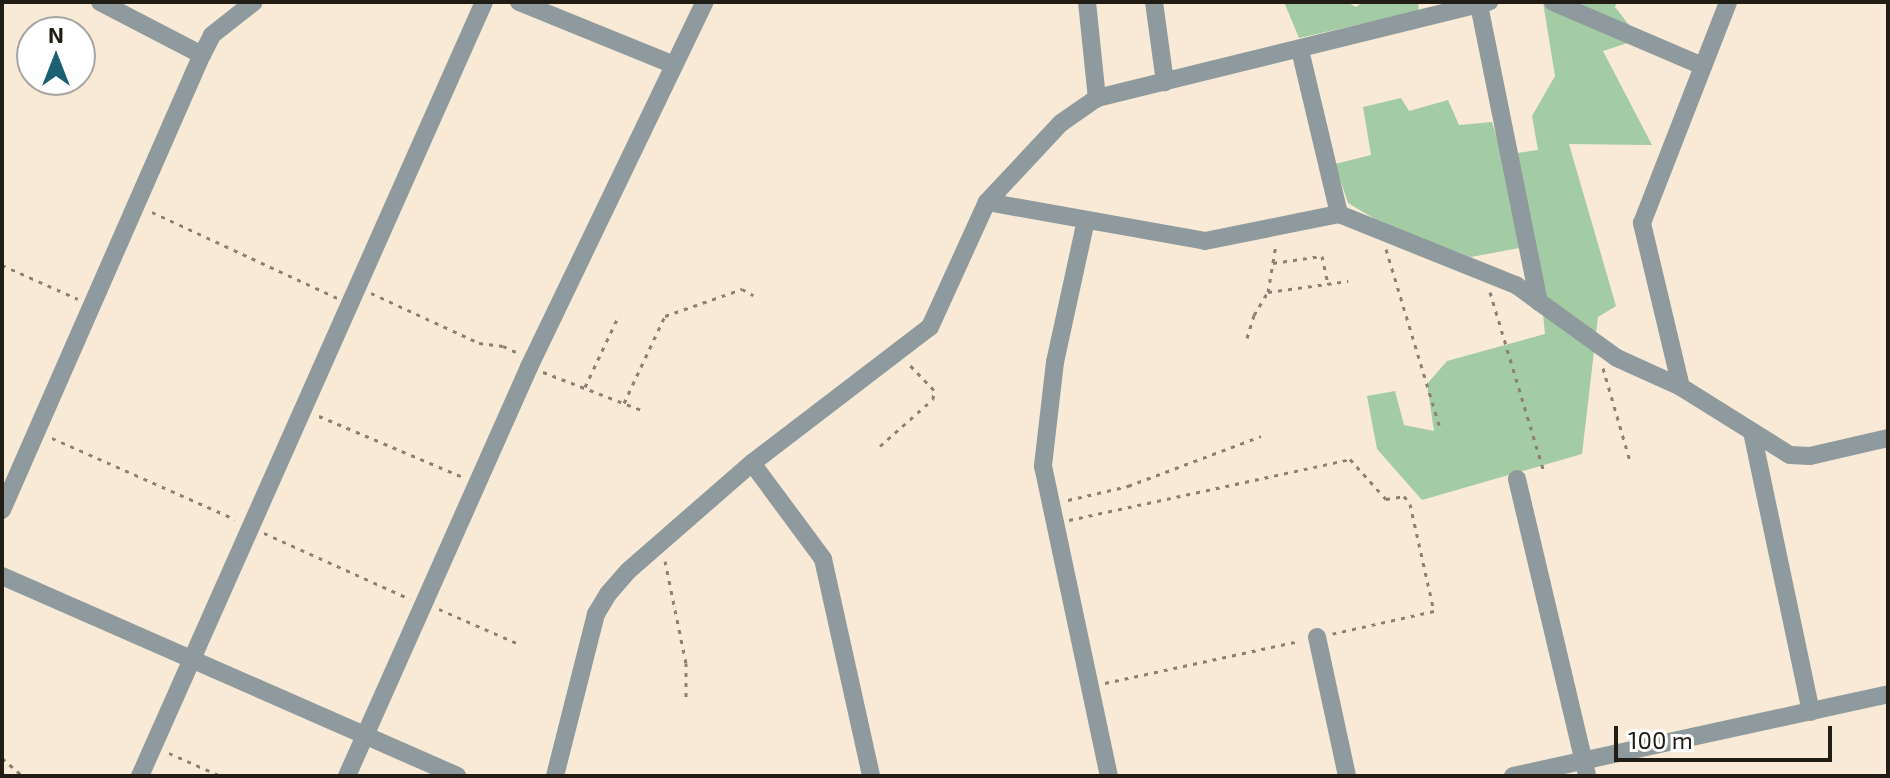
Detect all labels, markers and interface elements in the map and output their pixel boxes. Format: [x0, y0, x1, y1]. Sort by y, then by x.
north arrow [16, 16, 96, 96]
text: N [48, 21, 64, 47]
scale bar [1618, 710, 1836, 760]
text: 100 m [1628, 725, 1693, 754]

